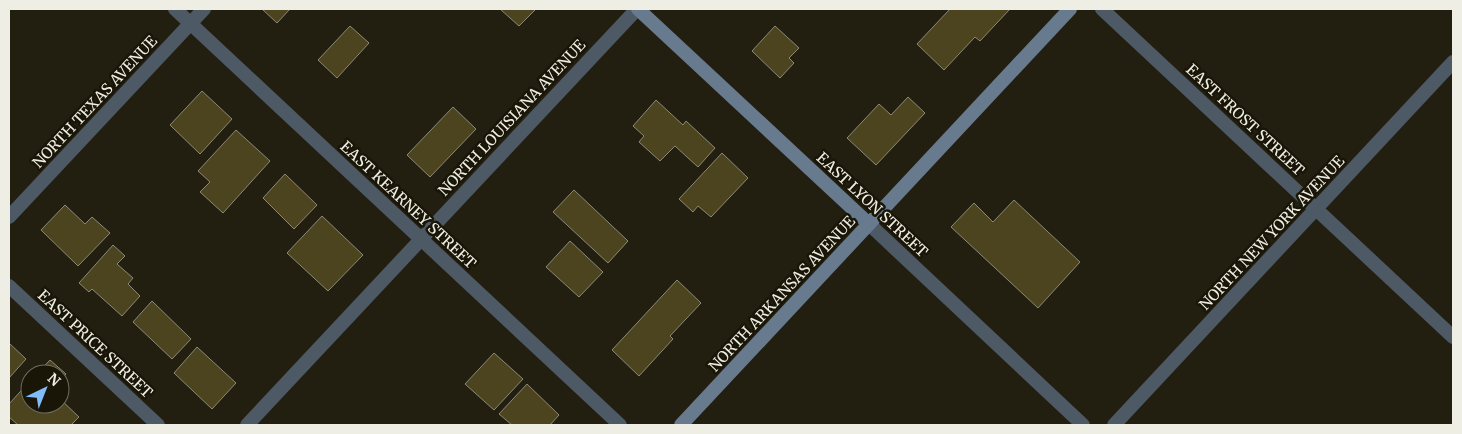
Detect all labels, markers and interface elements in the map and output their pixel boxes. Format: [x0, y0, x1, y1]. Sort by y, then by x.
street label: NORTH TEXAS AVENUE [28, 31, 161, 172]
street label: NORTH LOUISIANA AVENUE [434, 35, 589, 200]
street label: EAST FROST STREET [1182, 60, 1309, 180]
street label: EAST KEARNEY STREET [337, 137, 481, 273]
street label: EAST LYON STREET [813, 148, 932, 262]
street label: NORTH NEW YORK AVENUE [1195, 151, 1349, 314]
street label: NORTH ARKANSAS AVENUE [704, 211, 859, 376]
street label: EAST PRICE STREET [34, 285, 157, 402]
north arrow [20, 364, 70, 414]
text: N [44, 369, 64, 390]

